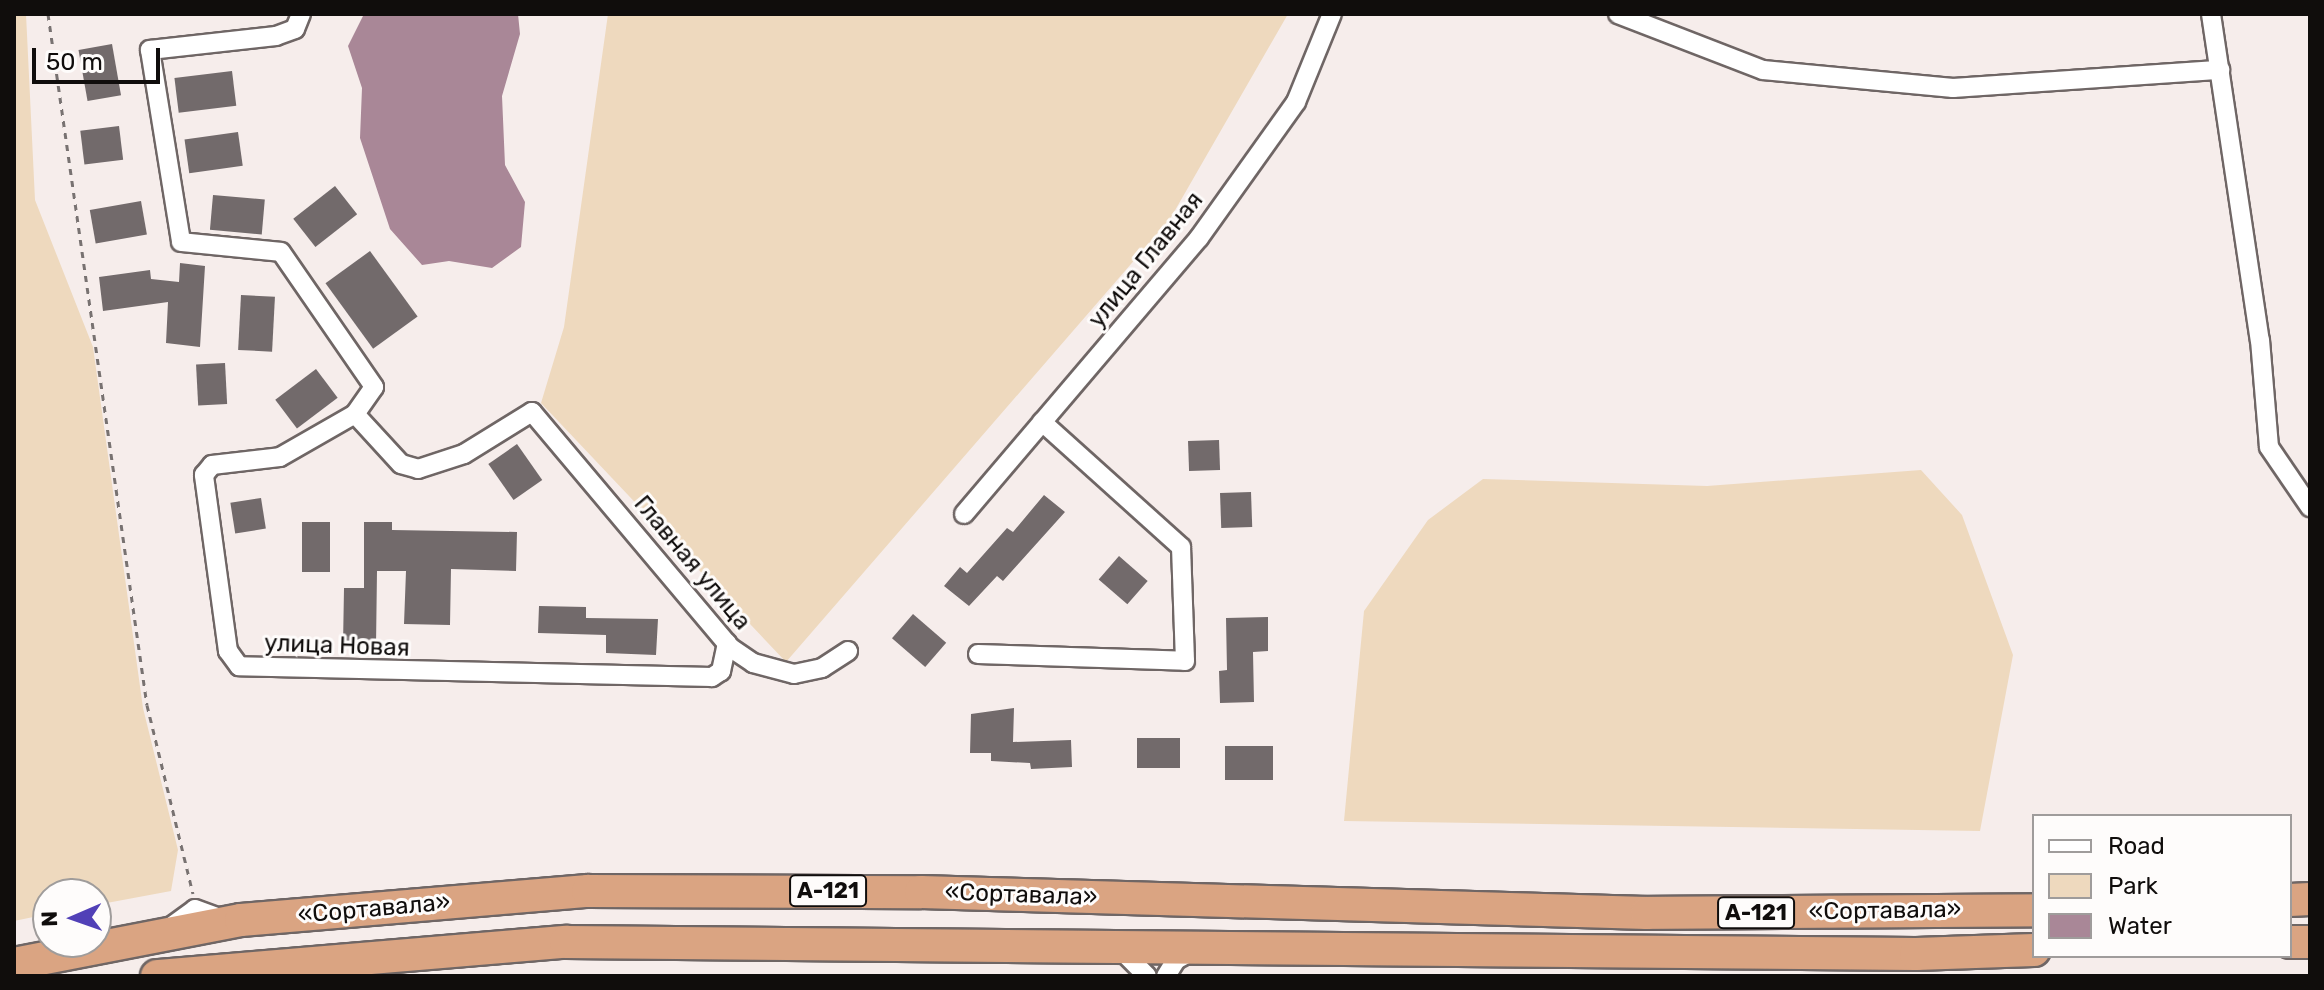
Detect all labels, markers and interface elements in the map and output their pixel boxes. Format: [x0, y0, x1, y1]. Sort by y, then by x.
scale bar [36, 32, 164, 82]
text: 50 m [46, 48, 103, 76]
street label: улица Главная [1083, 186, 1209, 334]
street label: Главная улица [628, 490, 756, 636]
street label: улица Новая [264, 629, 410, 663]
legend [2032, 814, 2292, 958]
text: Road [2108, 832, 2165, 860]
text: Park [2108, 872, 2158, 900]
road number: А-121 [788, 873, 868, 909]
north arrow [32, 878, 112, 958]
street label: «Сортавала» [944, 878, 1098, 912]
street label: «Сортавала» [297, 888, 451, 930]
road number: А-121 [1716, 895, 1796, 931]
street label: «Сортавала» [1808, 895, 1962, 927]
text: N [36, 910, 63, 927]
text: Water [2108, 912, 2172, 940]

